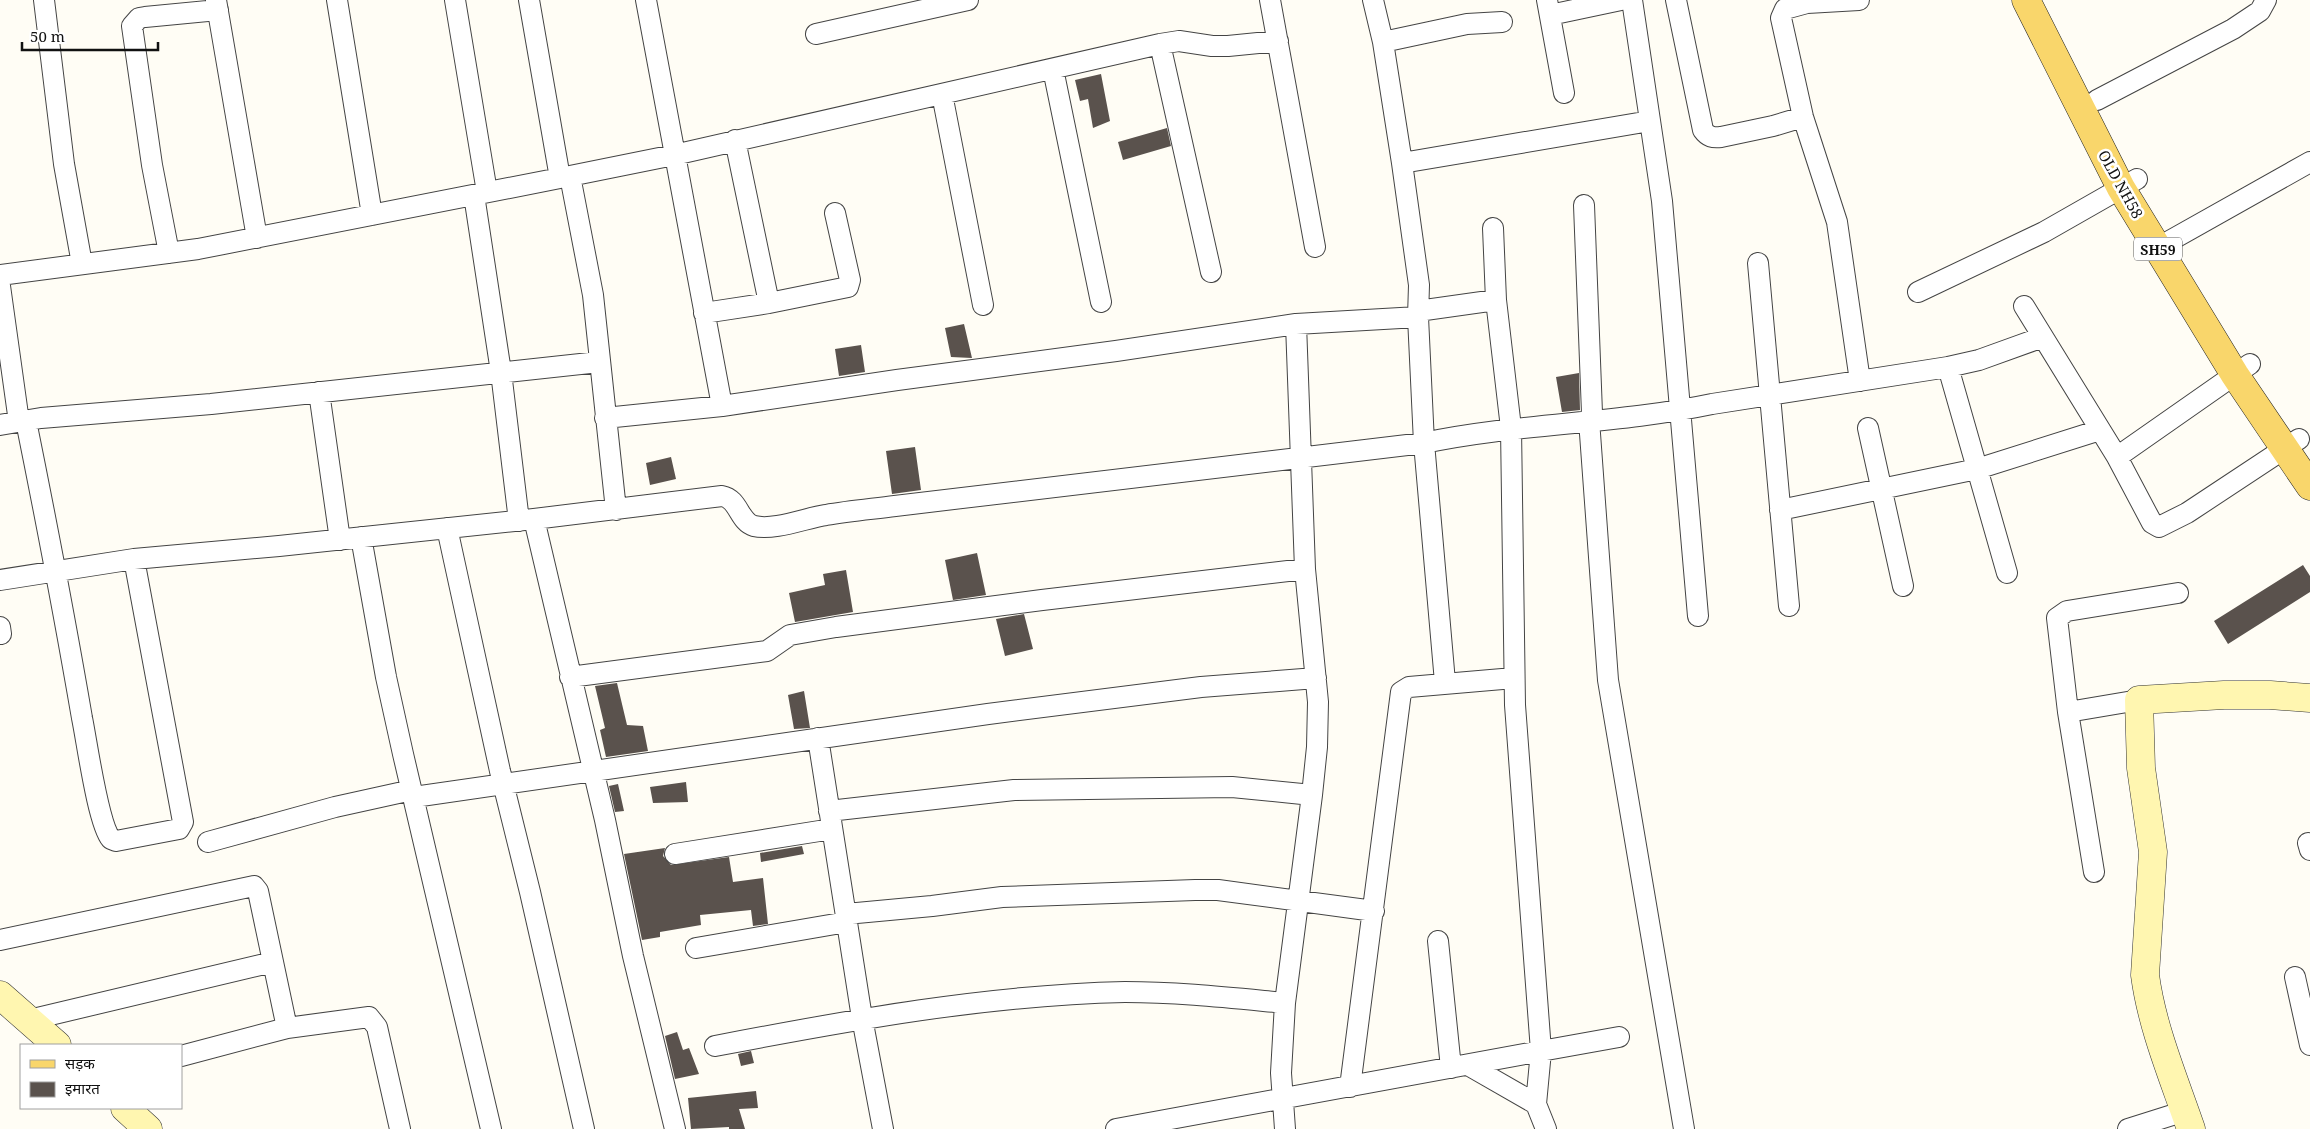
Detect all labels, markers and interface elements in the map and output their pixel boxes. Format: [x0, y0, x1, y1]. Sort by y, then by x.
scale bar [22, 20, 159, 52]
text: 50 m [30, 26, 65, 46]
street label: OLD NH58 [2094, 146, 2148, 222]
road number: SH59 [2134, 238, 2182, 260]
legend [20, 1044, 182, 1109]
text: सड़क [65, 1053, 95, 1073]
text: इमारत [65, 1078, 100, 1098]

